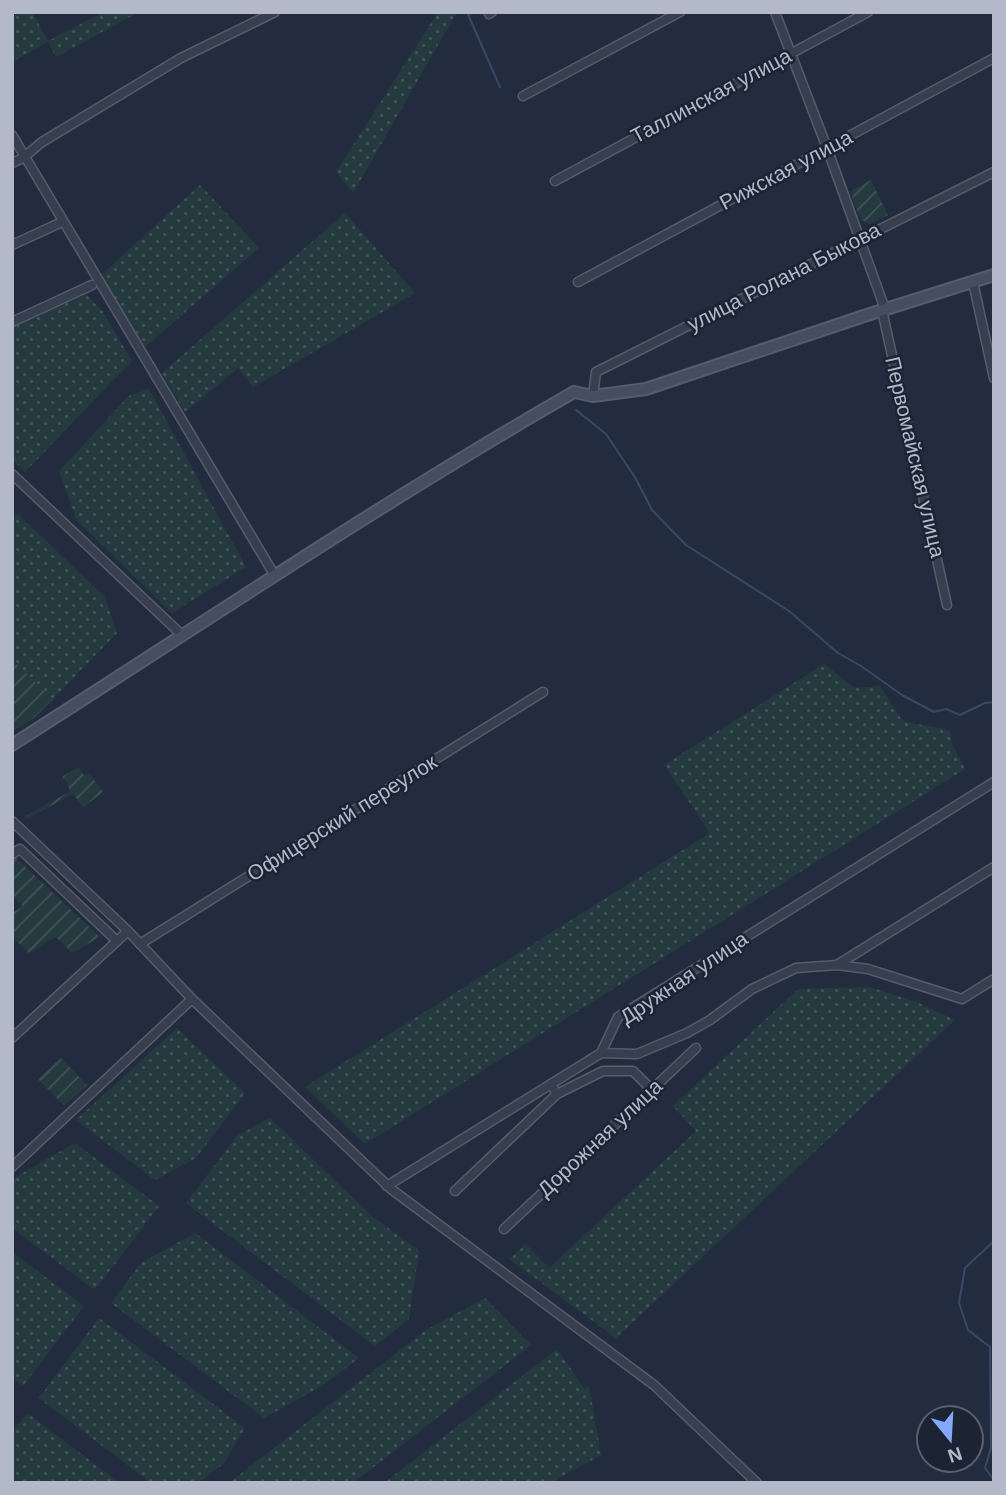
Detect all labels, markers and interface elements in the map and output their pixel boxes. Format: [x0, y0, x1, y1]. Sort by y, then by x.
street label: Таллинская улица [627, 43, 795, 148]
street label: Рижская улица [716, 125, 856, 214]
street label: улица Ролана Быкова [683, 218, 884, 335]
street label: Первомайская улица [881, 354, 950, 560]
street label: Офицерский переулок [243, 749, 441, 885]
street label: Дружная улица [616, 926, 752, 1029]
street label: Дорожная улица [533, 1074, 667, 1201]
north arrow [915, 1404, 985, 1474]
text: N [945, 1443, 965, 1467]

